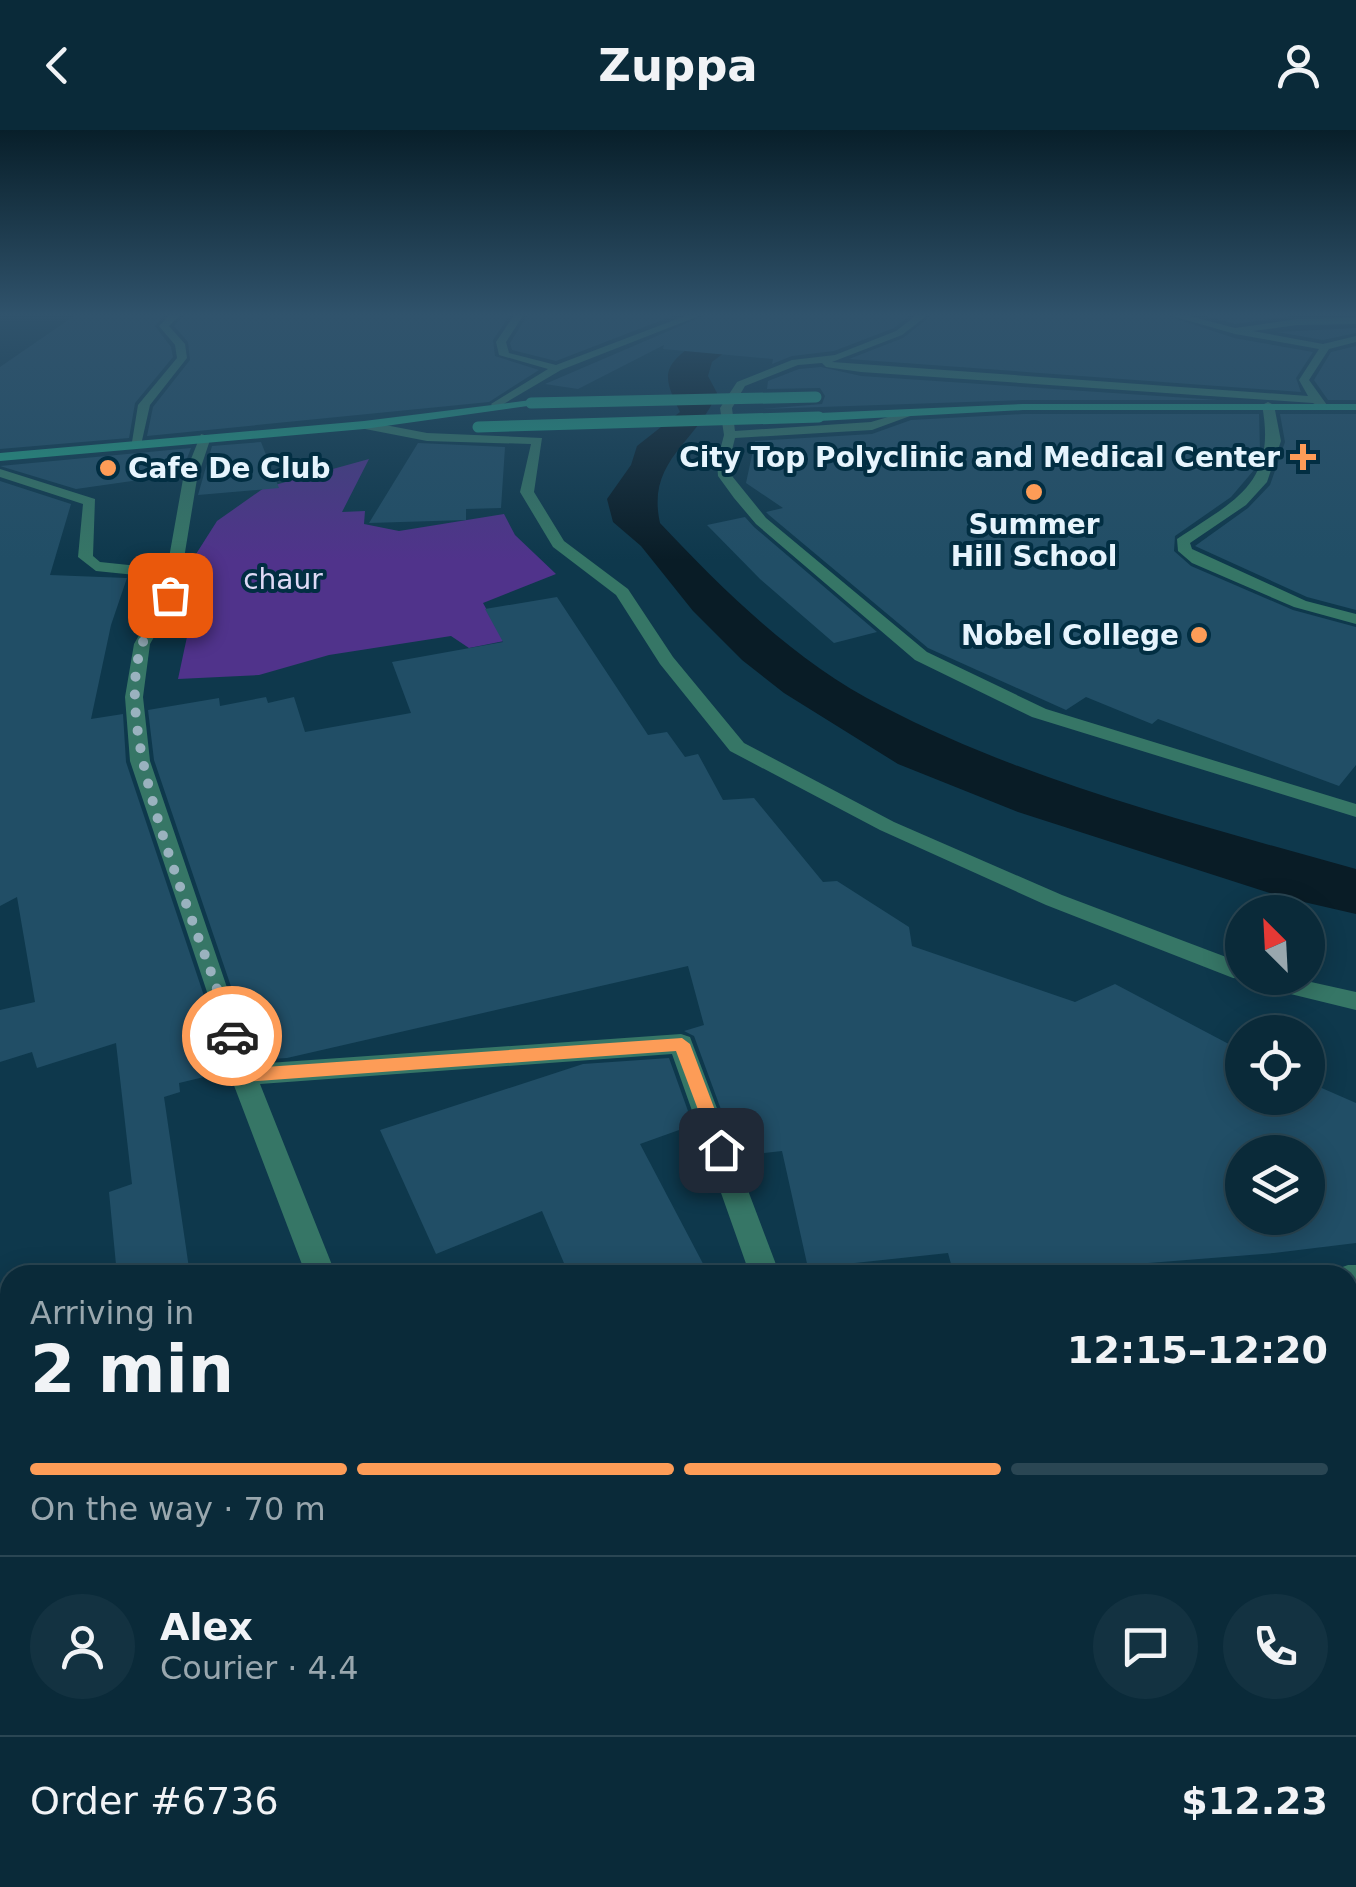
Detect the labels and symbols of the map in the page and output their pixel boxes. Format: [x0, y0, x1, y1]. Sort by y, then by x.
place label: City Top Polyclinic and Medical Center [679, 441, 1280, 474]
marker: City Top Polyclinic and Medical Center [1290, 444, 1316, 470]
place label: Cafe De Club [128, 452, 330, 485]
marker: Cafe De Club [97, 457, 119, 479]
marker: Summer Hill School [1023, 481, 1045, 503]
place label: Summer Hill School [951, 508, 1117, 573]
pin [128, 553, 213, 638]
park label: chaur [243, 563, 323, 596]
place label: Nobel College [961, 619, 1179, 652]
marker: Nobel College [1188, 624, 1210, 646]
north arrow [1225, 895, 1325, 995]
courier [182, 986, 282, 1086]
pin [679, 1108, 764, 1193]

